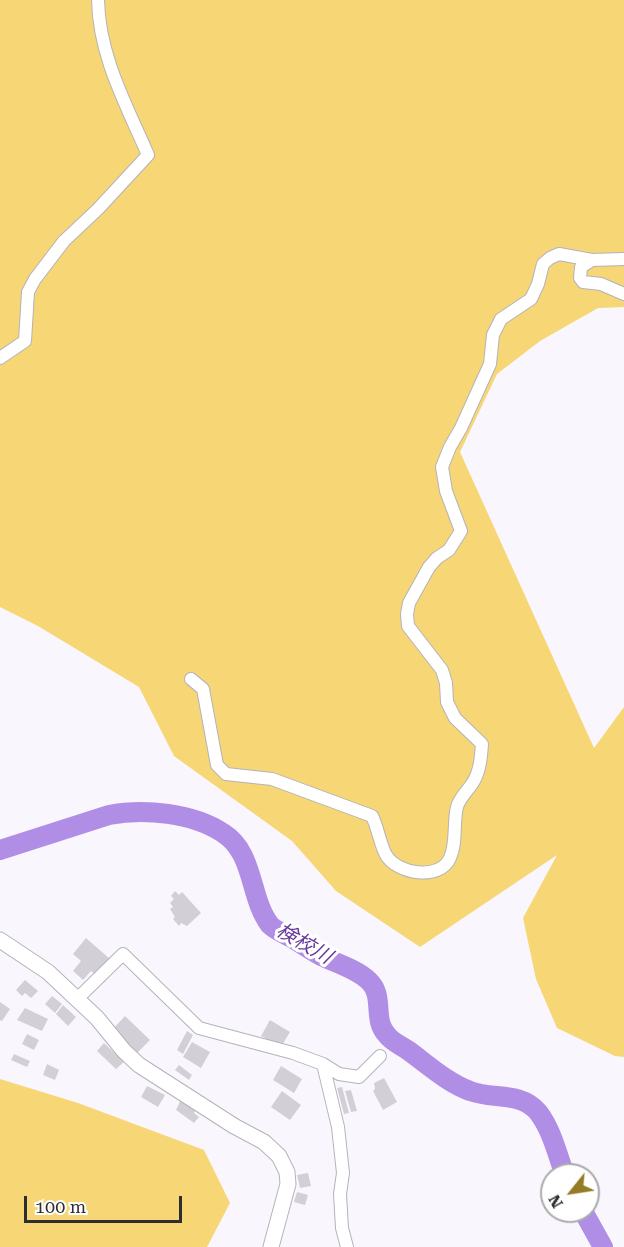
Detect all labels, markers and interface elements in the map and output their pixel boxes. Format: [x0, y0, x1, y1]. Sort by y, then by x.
water label: 検校川 [272, 919, 336, 969]
north arrow [540, 1163, 600, 1223]
scale bar [27, 1184, 184, 1222]
text: N [544, 1191, 567, 1211]
text: 100 m [35, 1196, 86, 1217]

